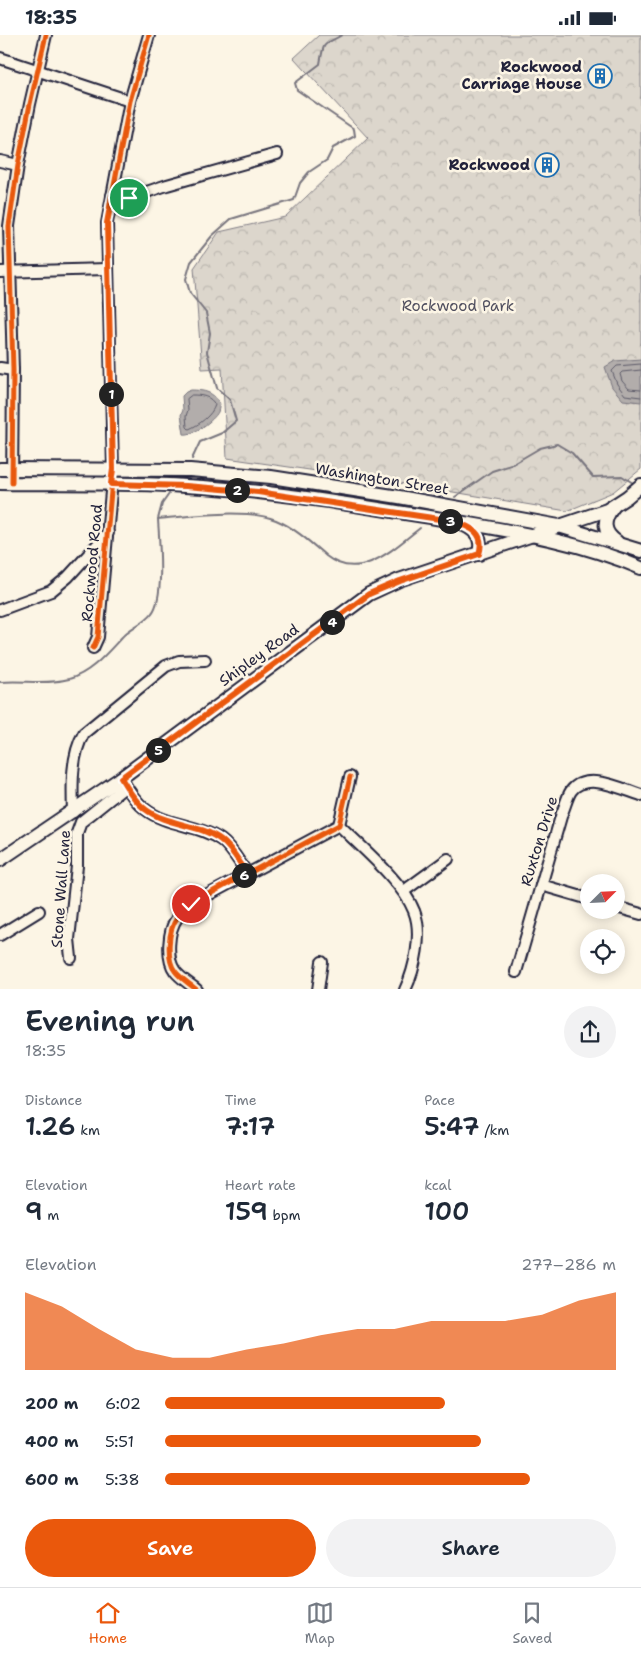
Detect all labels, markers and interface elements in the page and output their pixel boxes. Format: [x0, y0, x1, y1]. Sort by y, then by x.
text: 18:35 [25, 5, 77, 30]
place label: Rockwood Carriage House [462, 57, 582, 94]
building icon: Rockwood Carriage House [587, 63, 613, 89]
building icon: Rockwood [534, 152, 560, 178]
place label: Rockwood [448, 155, 530, 175]
pin [108, 177, 150, 219]
icon: arrive [115, 184, 143, 212]
park label: Rockwood Park [402, 296, 514, 316]
pin: 1 [98, 381, 124, 407]
text: 1 [108, 385, 115, 403]
street label: Washington Street [314, 459, 450, 499]
pin: 2 [224, 477, 250, 503]
text: 2 [233, 481, 242, 499]
street label: Rockwood Road [77, 503, 107, 623]
pin: 3 [438, 509, 462, 533]
text: 3 [446, 512, 455, 530]
pin: 4 [320, 609, 344, 635]
text: 4 [328, 613, 337, 631]
street label: Shipley Road [215, 619, 303, 691]
pin: 5 [146, 737, 170, 763]
text: 5 [154, 741, 163, 759]
street label: Ruxton Drive [516, 794, 562, 888]
street label: Stone Wall Lane [47, 829, 75, 949]
pin: 6 [232, 863, 256, 887]
text: 6 [240, 866, 249, 884]
north arrow [580, 874, 625, 919]
map controls [580, 874, 625, 974]
pin [170, 883, 212, 925]
icon: check [177, 890, 205, 918]
button: locate [580, 929, 625, 974]
text: Evening run [25, 1002, 195, 1040]
button: share [564, 1006, 616, 1058]
text: 18:35 [25, 1040, 66, 1061]
text: Distance [25, 1091, 82, 1109]
text: Time [225, 1091, 257, 1109]
text: Pace [424, 1091, 455, 1109]
text: 1.26 [25, 1109, 75, 1143]
text: 7:17 [225, 1109, 275, 1143]
text: 5:47 [424, 1109, 480, 1143]
text: km [75, 1121, 100, 1139]
text: /km [480, 1121, 509, 1139]
text: Elevation [25, 1176, 88, 1194]
text: Heart rate [225, 1176, 296, 1194]
text: kcal [424, 1176, 452, 1194]
text: 9 [25, 1194, 43, 1228]
text: 159 [225, 1194, 268, 1228]
text: 100 [424, 1194, 470, 1228]
text: m [43, 1206, 59, 1224]
text: bpm [268, 1206, 301, 1224]
text: Elevation [25, 1254, 97, 1275]
text: 277–286 m [521, 1254, 616, 1275]
text: 200 m [25, 1393, 78, 1414]
text: 6:02 [105, 1393, 141, 1414]
text: 400 m [25, 1431, 79, 1452]
text: 5:51 [105, 1431, 134, 1452]
text: 600 m [25, 1469, 79, 1490]
text: 5:38 [105, 1469, 140, 1490]
button: Save [25, 1519, 316, 1577]
button: Share [326, 1519, 616, 1577]
tab: Home [89, 1599, 127, 1647]
tab: Map [305, 1599, 335, 1647]
tab: Saved [512, 1599, 552, 1647]

